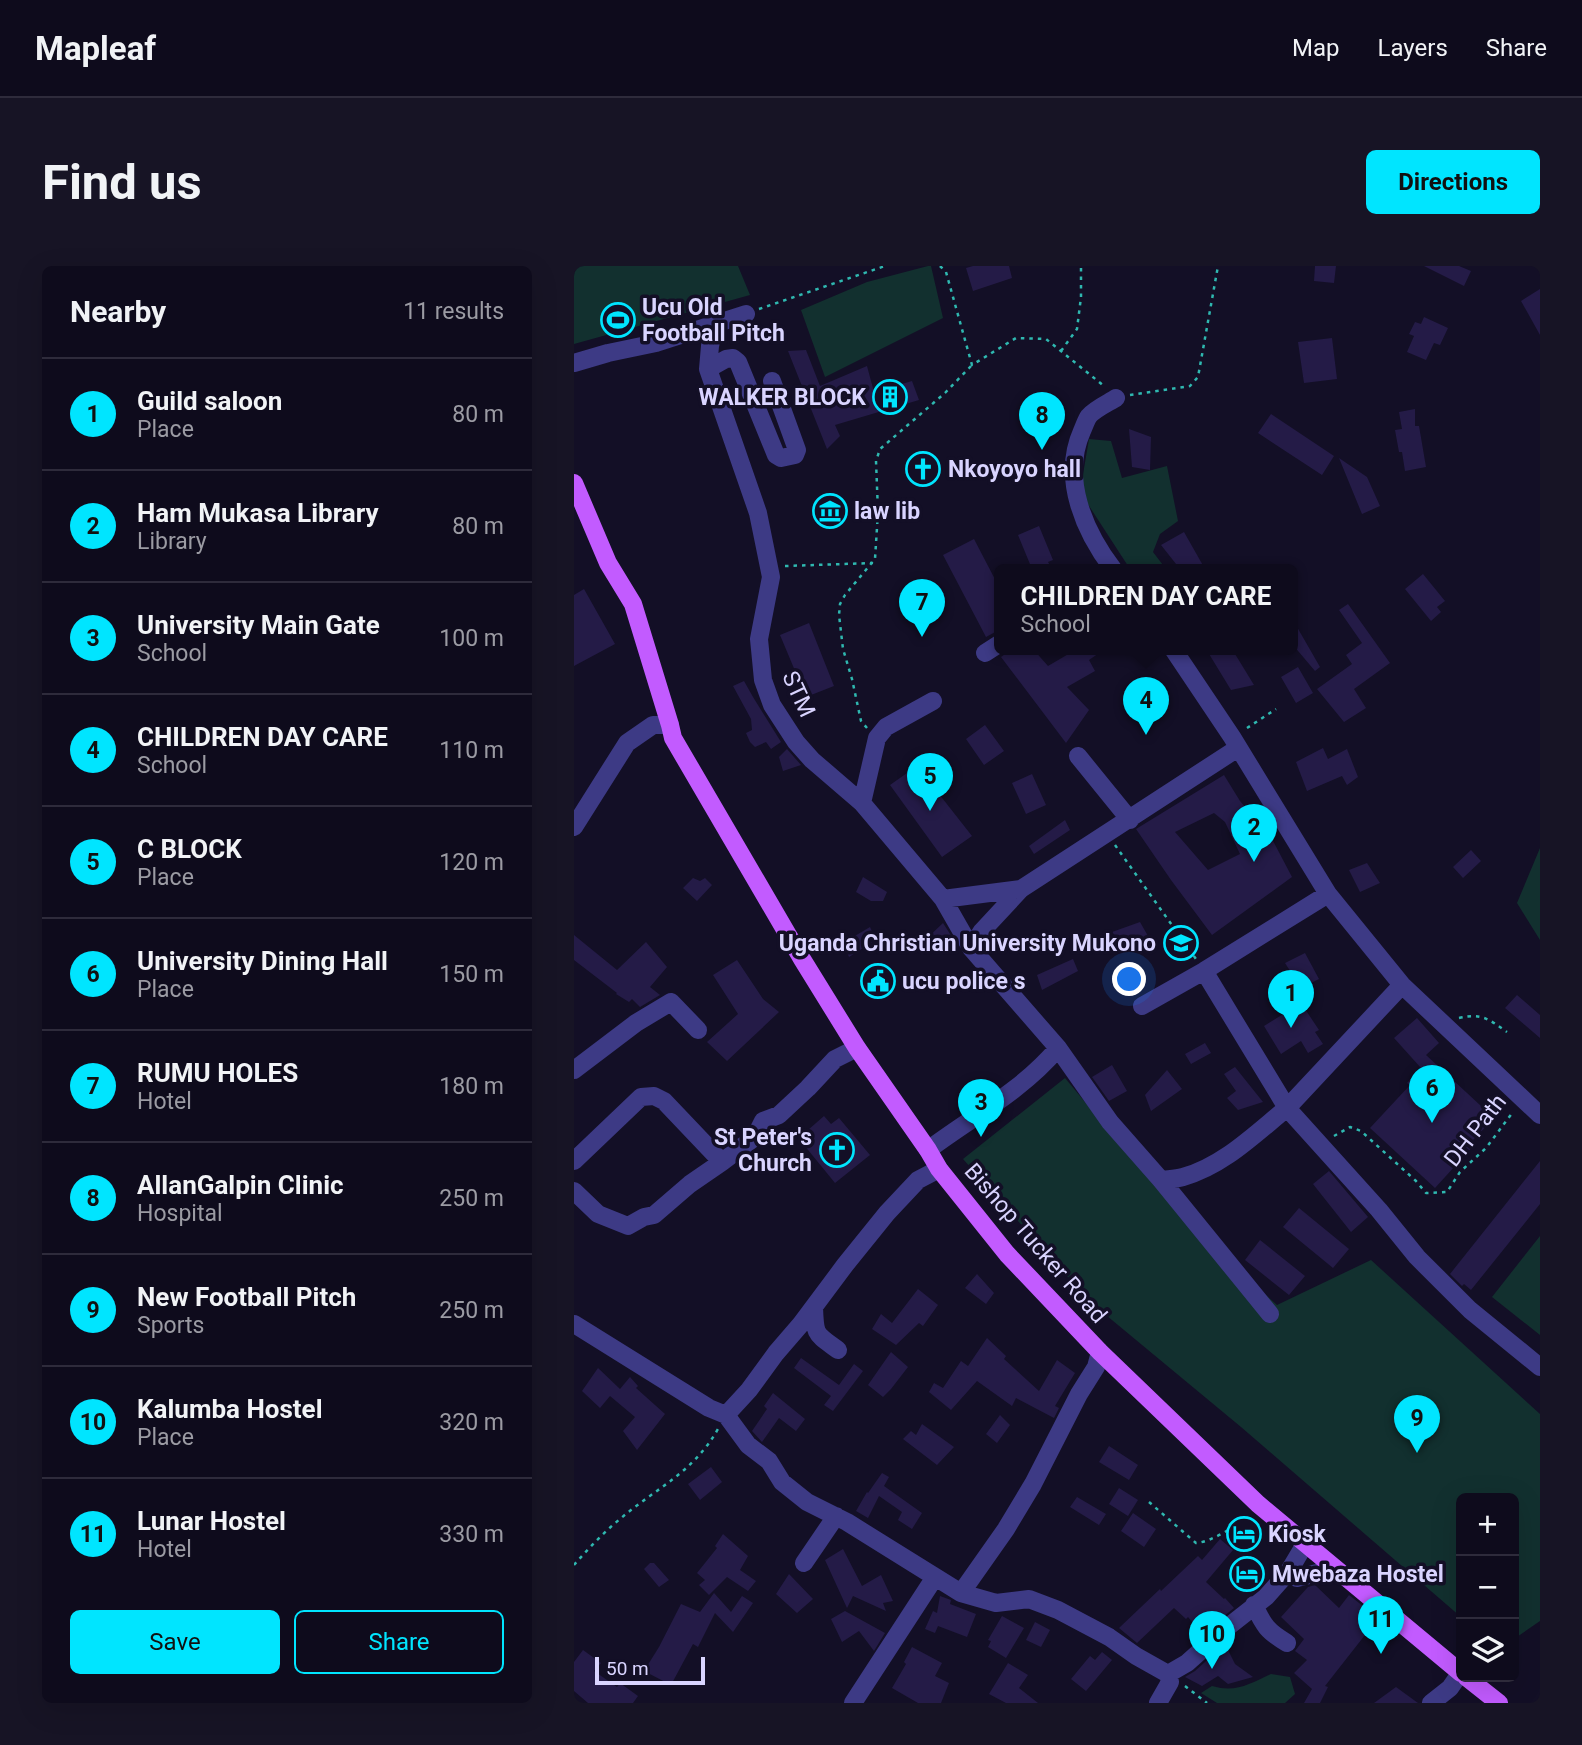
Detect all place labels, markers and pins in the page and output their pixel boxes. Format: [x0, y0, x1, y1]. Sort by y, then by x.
place label: Ucu Old Football Pitch [642, 294, 785, 347]
sports icon: Ucu Old Football Pitch [599, 301, 637, 339]
building icon: WALKER BLOCK [871, 378, 909, 416]
place label: WALKER BLOCK [699, 384, 866, 411]
pin: 8 [1019, 392, 1065, 450]
church icon: Nkoyoyo hall [904, 450, 942, 488]
place label: Nkoyoyo hall [948, 456, 1081, 483]
museum icon: law lib [811, 492, 849, 530]
place label: law lib [854, 498, 920, 525]
pin: 7 [899, 579, 945, 637]
pin: 4 [1123, 677, 1169, 735]
pin: 5 [907, 753, 953, 811]
pin: 2 [1231, 804, 1277, 862]
school or university icon: Uganda Christian University Mukono [1162, 924, 1200, 962]
place label: Uganda Christian University Mukono [779, 930, 1156, 957]
public building icon: ucu police s [859, 962, 897, 1000]
place label: ucu police s [902, 968, 1026, 995]
pin: 1 [1268, 970, 1314, 1028]
pin: 6 [1409, 1065, 1455, 1123]
pin: 3 [958, 1079, 1004, 1137]
place label: St Peter's Church [714, 1124, 812, 1177]
church icon: St Peter's Church [818, 1131, 856, 1169]
pin: 9 [1394, 1395, 1440, 1453]
hotel icon: Kiosk [1225, 1515, 1263, 1553]
place label: Kiosk [1268, 1521, 1327, 1548]
hotel icon: Mwebaza Hostel [1228, 1555, 1266, 1593]
place label: Mwebaza Hostel [1272, 1561, 1444, 1588]
pin: 11 [1358, 1596, 1404, 1654]
pin: 10 [1189, 1611, 1235, 1669]

